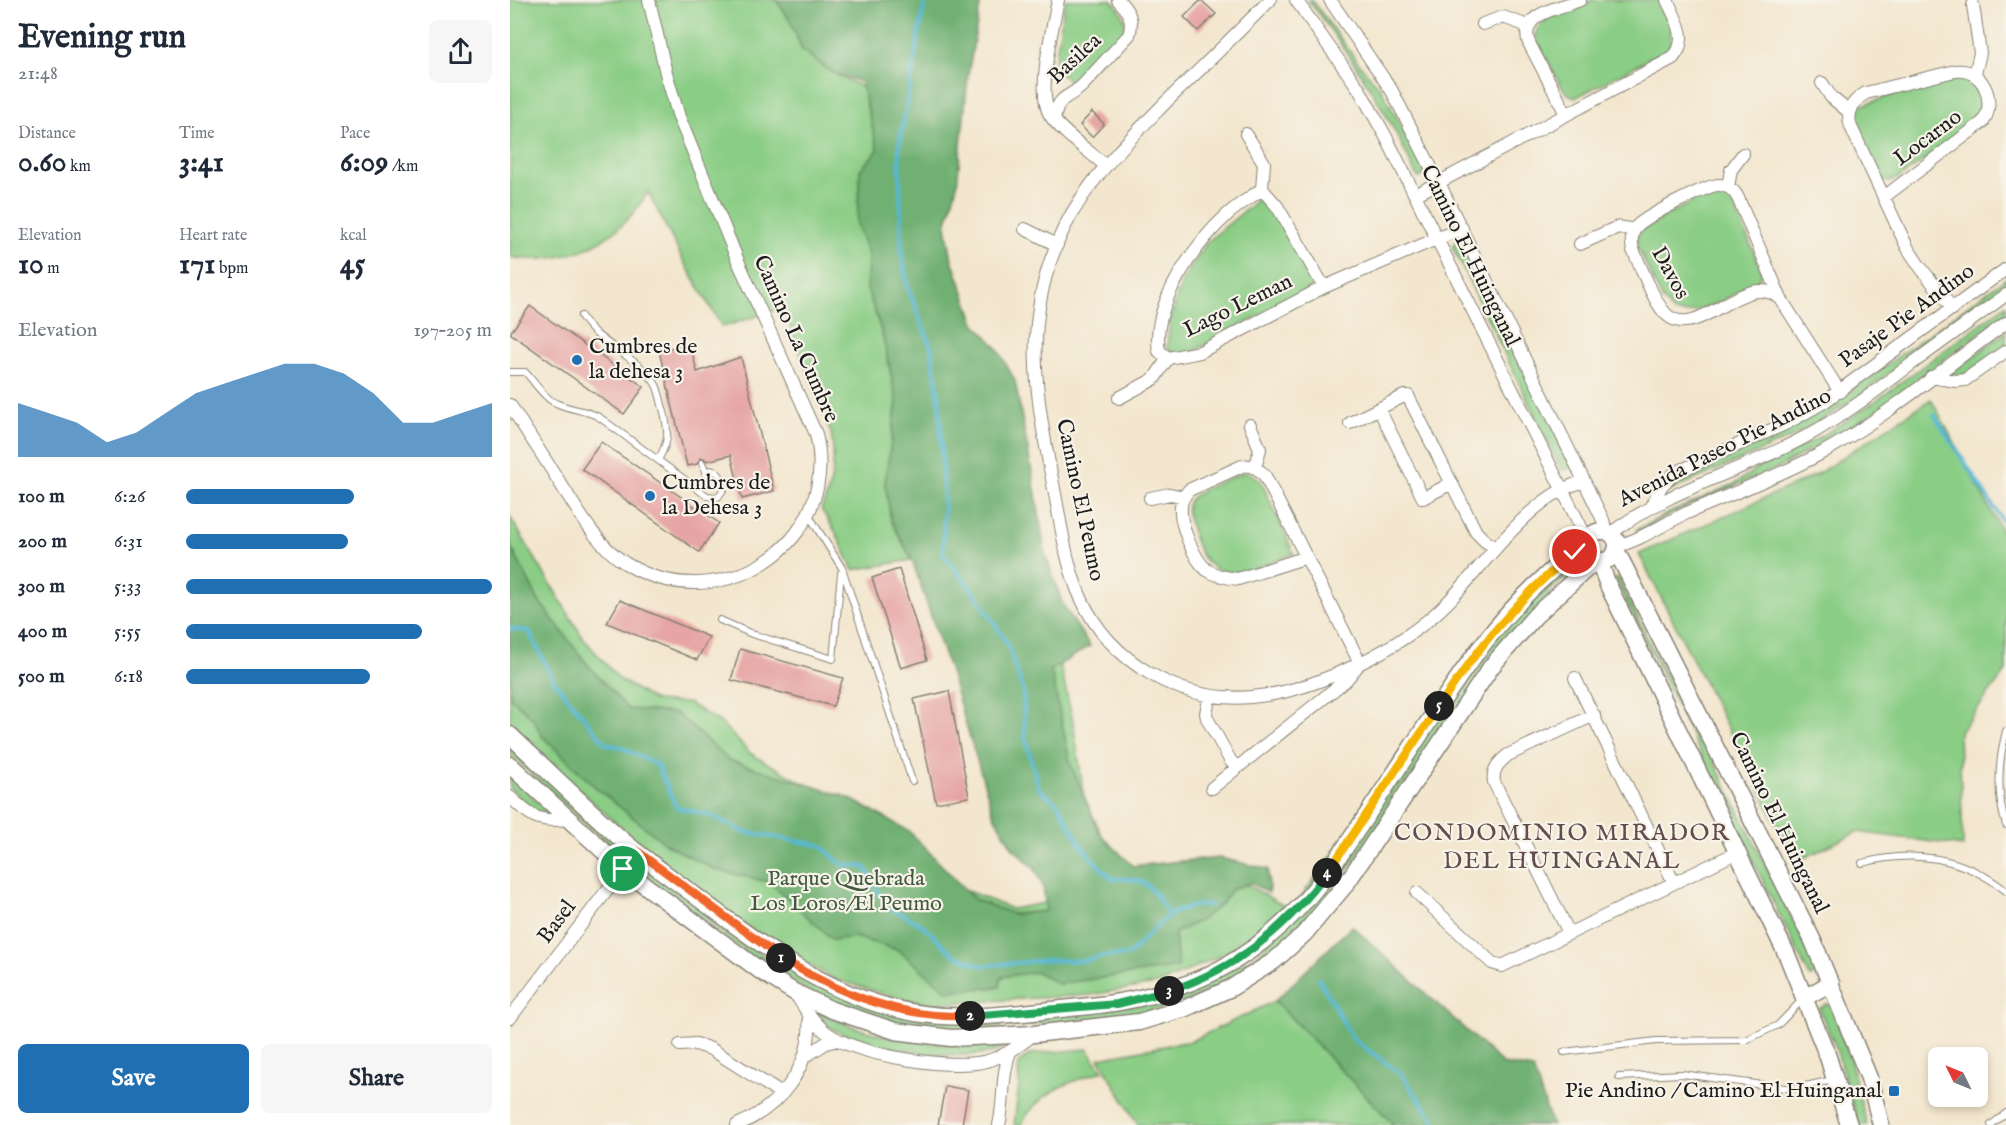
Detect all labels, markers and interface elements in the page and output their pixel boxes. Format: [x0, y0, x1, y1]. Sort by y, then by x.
text: Evening run [18, 17, 186, 59]
button: share [429, 20, 492, 83]
street label: Basilea [1042, 27, 1108, 91]
text: 21:48 [18, 61, 58, 86]
street label: Locarno [1888, 103, 1968, 173]
text: Distance [18, 124, 76, 144]
text: Time [179, 124, 215, 144]
text: Pace [340, 124, 370, 144]
text: 0.60 [18, 144, 67, 182]
text: 3:41 [179, 144, 224, 182]
text: 6:09 [340, 144, 388, 182]
text: km [67, 157, 91, 177]
text: /km [388, 157, 418, 177]
street label: Camino El Huinganal [1414, 160, 1526, 352]
text: Elevation [18, 226, 81, 246]
text: Heart rate [179, 226, 247, 246]
text: kcal [340, 226, 367, 246]
street label: Davos [1644, 242, 1696, 304]
text: 10 [18, 246, 44, 284]
text: 171 [179, 246, 215, 284]
text: 45 [340, 246, 365, 284]
street label: Camino La Cumbre [747, 251, 845, 427]
street label: Pasaje Pie Andino [1834, 257, 1980, 375]
text: m [44, 259, 60, 279]
text: bpm [215, 259, 248, 279]
street label: Lago Leman [1179, 267, 1297, 344]
text: Elevation [18, 318, 97, 343]
text: 197–205 m [414, 318, 492, 343]
place label: Cumbres de la dehesa 3 [589, 333, 697, 386]
marker: Cumbres de la dehesa 3 [570, 353, 584, 367]
street label: Avenida Paseo Pie Andino [1613, 382, 1836, 514]
street label: Camino El Peumo [1049, 416, 1111, 584]
place label: Cumbres de la Dehesa 3 [662, 469, 770, 522]
text: 100 m [18, 484, 65, 509]
text: 6:26 [114, 484, 146, 509]
marker: Cumbres de la Dehesa 3 [643, 489, 657, 503]
pin [1549, 526, 1600, 577]
text: 200 m [18, 529, 67, 554]
text: 6:31 [114, 529, 143, 554]
icon: check [1558, 535, 1591, 568]
text: 300 m [18, 574, 65, 599]
text: 5:33 [114, 574, 141, 599]
text: 400 m [18, 619, 67, 644]
text: 5:55 [114, 619, 141, 644]
text: 500 m [18, 664, 65, 689]
text: 6:18 [114, 664, 143, 689]
pin: 5 [1424, 691, 1454, 721]
text: 5 [1436, 696, 1442, 716]
street label: Camino El Huinganal [1723, 727, 1835, 919]
district label: CONDOMINIO MIRADOR DEL HUINGANAL [1394, 818, 1730, 877]
pin [597, 843, 648, 894]
icon: arrive [606, 852, 639, 885]
pin: 4 [1312, 858, 1342, 888]
text: 4 [1323, 863, 1331, 883]
park label: Parque Quebrada Los Loros/El Peumo [750, 865, 942, 918]
street label: Basel [531, 894, 583, 950]
pin: 1 [766, 943, 796, 973]
text: 1 [778, 948, 784, 968]
pin: 3 [1154, 976, 1184, 1006]
text: 3 [1166, 981, 1172, 1001]
pin: 2 [955, 1001, 985, 1031]
text: 2 [966, 1006, 974, 1026]
button: Save [18, 1044, 249, 1113]
button: Share [261, 1044, 492, 1113]
north arrow [1928, 1047, 1988, 1107]
map controls [1928, 1047, 1988, 1107]
place label: Pie Andino / Camino El Huinganal [1565, 1077, 1882, 1105]
marker: Pie Andino / Camino El Huinganal [1887, 1084, 1901, 1098]

